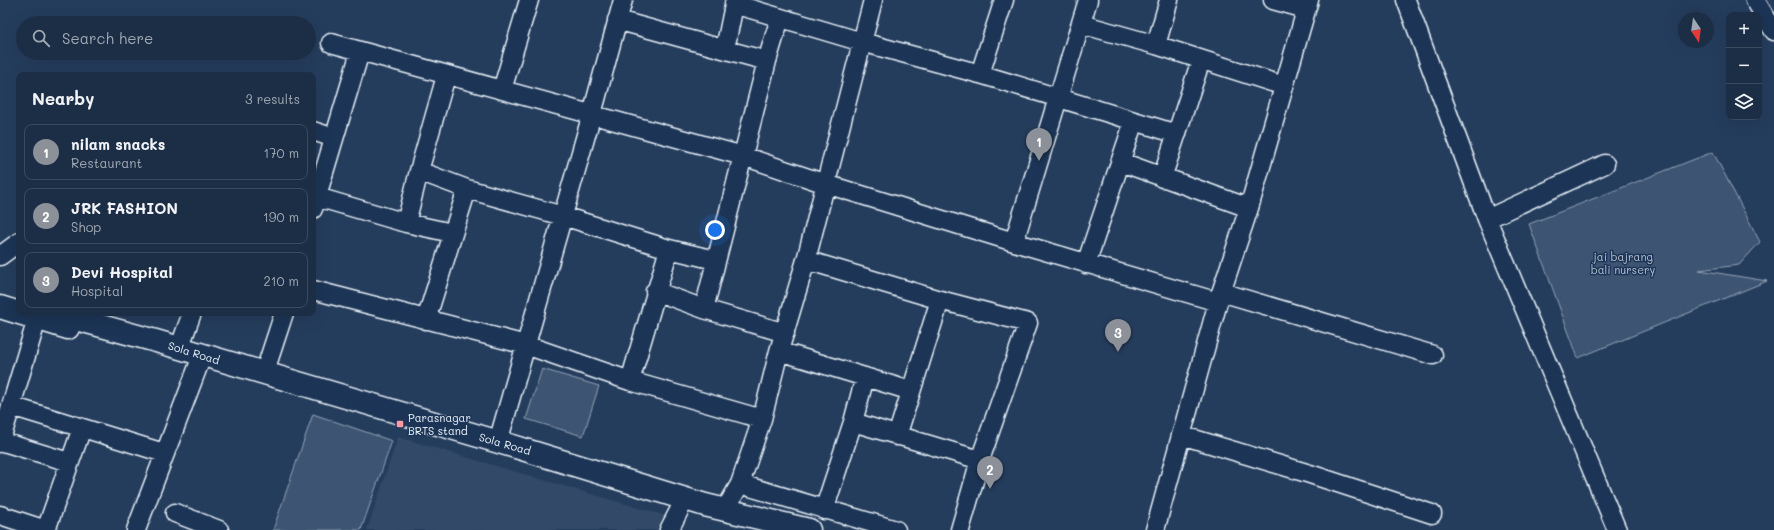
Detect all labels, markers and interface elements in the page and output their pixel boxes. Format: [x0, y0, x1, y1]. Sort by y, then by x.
north arrow [1678, 12, 1714, 48]
map controls [1726, 12, 1762, 120]
button: + [1726, 12, 1762, 48]
search box [16, 16, 316, 60]
icon: search [30, 27, 52, 49]
text: Search here [62, 28, 153, 48]
button: − [1726, 48, 1762, 84]
button: layers [1726, 84, 1762, 120]
text: Nearby [32, 87, 94, 109]
text: 3 results [245, 90, 300, 107]
pin: 1 [1026, 128, 1052, 161]
text: nilam snacks [71, 134, 165, 154]
text: 1 [43, 144, 49, 161]
text: 170 m [263, 144, 299, 161]
text: Restaurant [71, 154, 142, 171]
text: JRK FASHION [71, 198, 178, 218]
text: 2 [42, 208, 50, 225]
text: 190 m [263, 208, 299, 225]
text: Shop [71, 218, 101, 235]
your location [705, 220, 725, 240]
park label: jai bajrang bali nursery [1591, 249, 1656, 277]
text: Devi Hospital [71, 262, 172, 282]
text: 3 [42, 272, 50, 289]
text: 210 m [263, 272, 299, 289]
text: Hospital [71, 282, 123, 299]
pin: 3 [1105, 319, 1131, 352]
street label: Sola Road [166, 338, 222, 367]
place label: Parasnagar BRTS stand [408, 410, 471, 438]
marker: Parasnagar BRTS stand [395, 419, 405, 429]
street label: Sola Road [477, 429, 533, 458]
pin: 2 [977, 456, 1003, 489]

